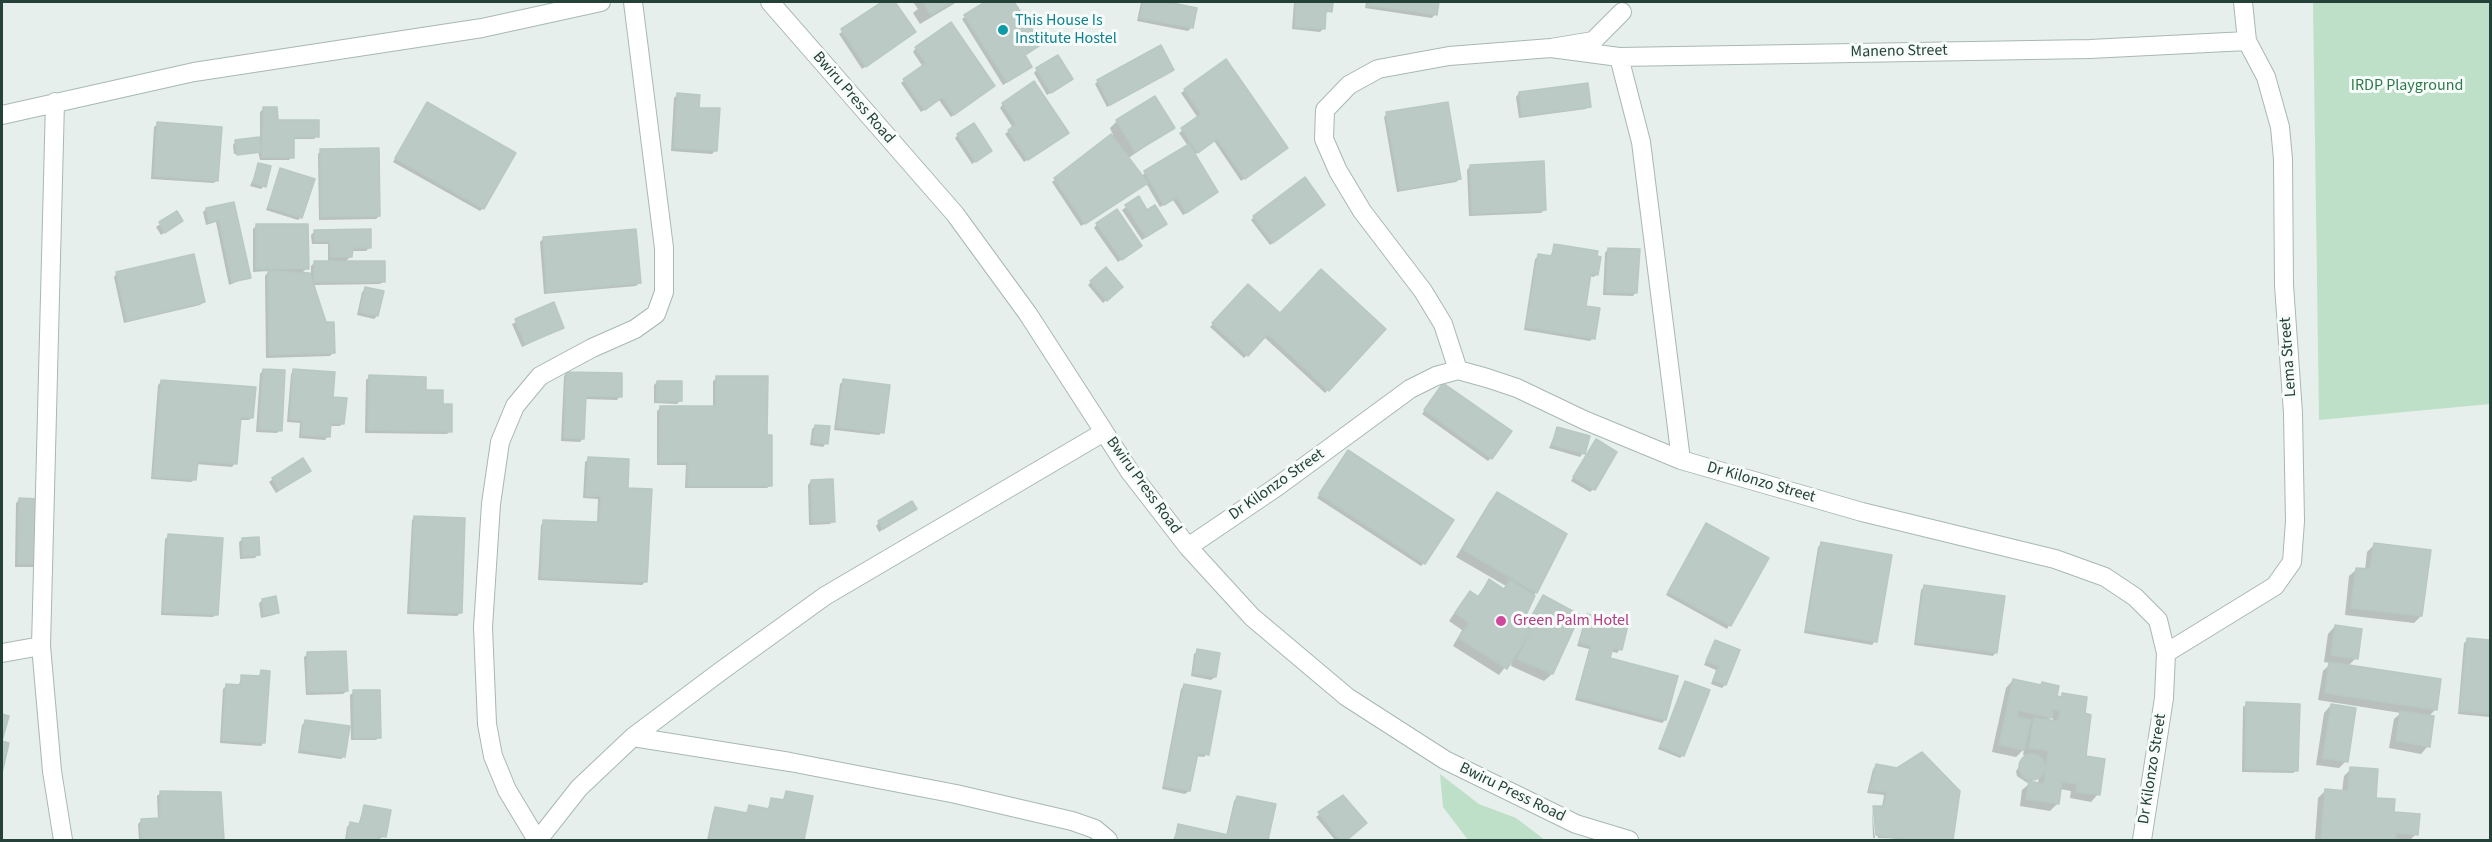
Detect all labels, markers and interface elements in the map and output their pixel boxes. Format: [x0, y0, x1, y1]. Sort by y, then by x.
place label: This House Is Institute Hostel [1015, 11, 1117, 49]
marker: This House Is Institute Hostel [996, 23, 1010, 37]
street label: Maneno Street [1850, 42, 1948, 62]
street label: Bwiru Press Road [808, 48, 898, 148]
park label: IRDP Playground [2351, 76, 2463, 96]
street label: Lema Street [2277, 316, 2301, 398]
street label: Bwiru Press Road [1101, 434, 1185, 538]
street label: Dr Kilonzo Street [1226, 445, 1328, 525]
street label: Dr Kilonzo Street [1705, 458, 1817, 508]
place label: Green Palm Hotel [1513, 611, 1629, 631]
marker: Green Palm Hotel [1494, 614, 1508, 628]
street label: Dr Kilonzo Street [2135, 712, 2171, 826]
street label: Bwiru Press Road [1456, 759, 1568, 827]

